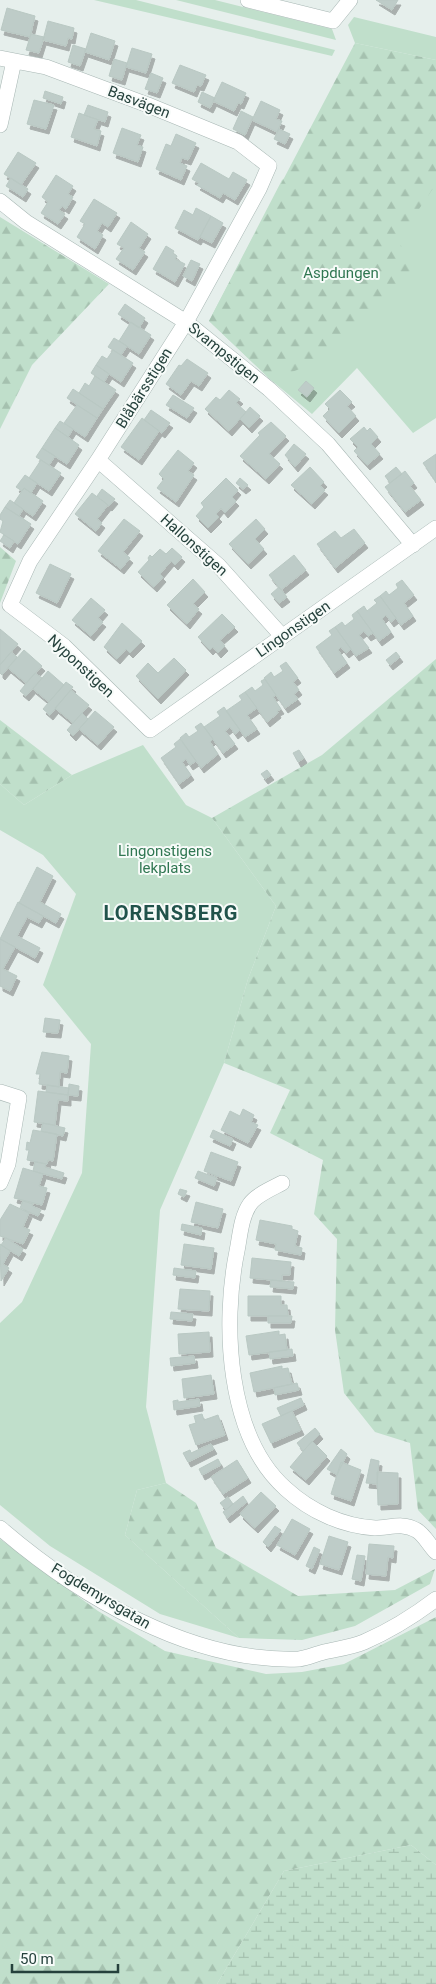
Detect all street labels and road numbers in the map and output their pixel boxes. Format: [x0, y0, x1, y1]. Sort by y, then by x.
street label: Basvägen [105, 82, 173, 122]
street label: Svampstigen [185, 319, 263, 387]
street label: Blåbärsstigen [112, 344, 176, 432]
street label: Hallonstigen [157, 510, 231, 580]
street label: Lingonstigen [253, 597, 333, 661]
street label: Nyponstigen [44, 631, 118, 701]
street label: Fogdemyrsgatan [48, 1559, 154, 1633]

